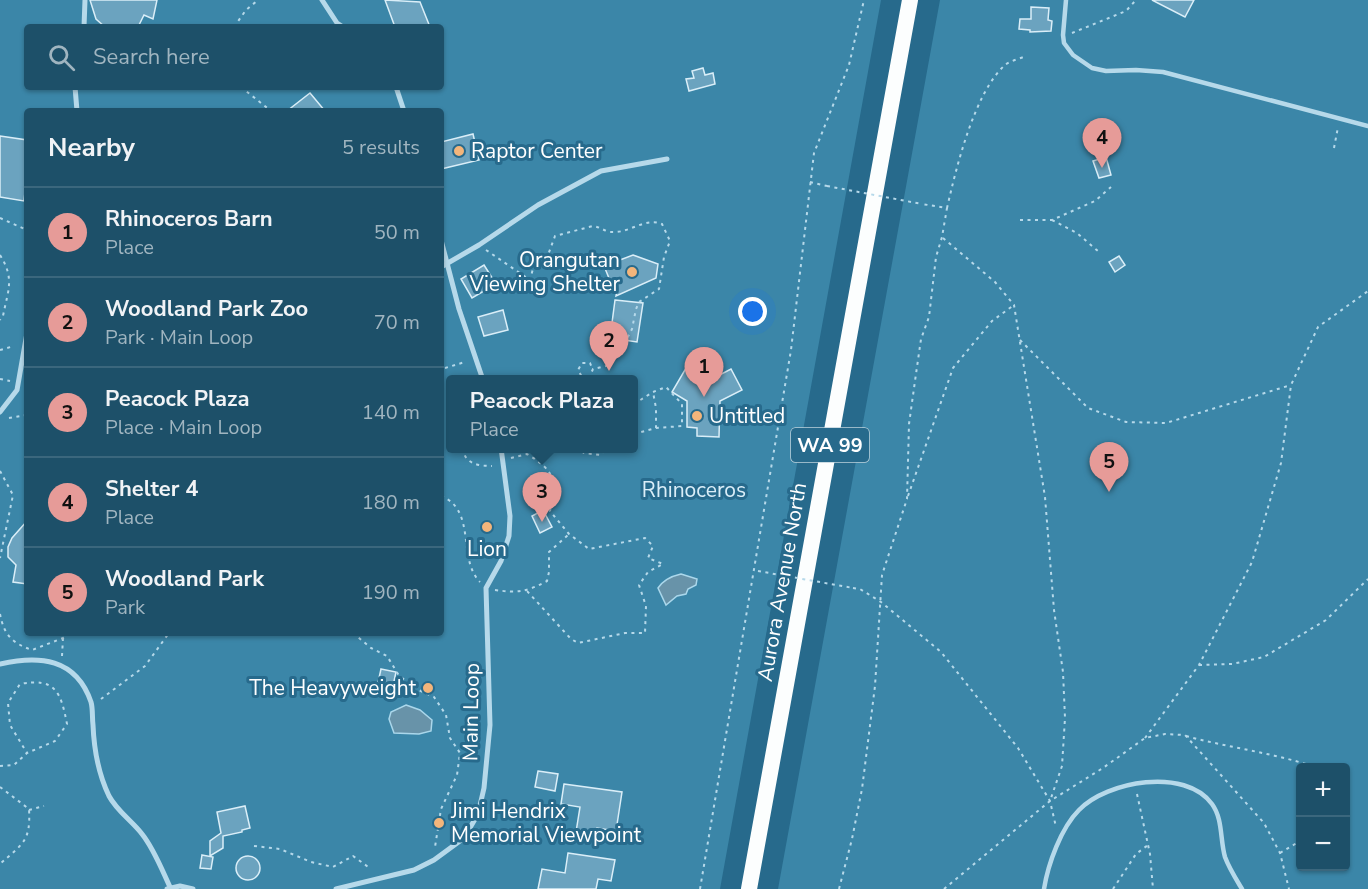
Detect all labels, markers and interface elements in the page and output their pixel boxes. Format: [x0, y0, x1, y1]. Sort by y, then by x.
search box [24, 24, 444, 90]
icon: search [45, 41, 78, 74]
text: Search here [93, 42, 210, 72]
pin: 4 [1082, 118, 1122, 168]
text: Nearby [48, 130, 135, 165]
text: 5 results [342, 134, 420, 161]
place label: Raptor Center [471, 137, 603, 165]
marker: Raptor Center [452, 144, 466, 158]
text: Rhinoceros Barn [105, 204, 273, 234]
text: 1 [62, 219, 74, 246]
text: 50 m [374, 219, 420, 246]
text: Place [105, 234, 154, 261]
place label: Orangutan Viewing Shelter [468, 246, 620, 298]
marker: Orangutan Viewing Shelter [625, 265, 639, 279]
text: Woodland Park Zoo [105, 294, 308, 324]
your location [738, 297, 767, 326]
text: 2 [62, 309, 74, 336]
text: 70 m [374, 309, 420, 336]
pin: 2 [590, 322, 628, 371]
text: Park · Main Loop [105, 324, 253, 351]
pin: 1 [684, 348, 724, 397]
popup [446, 375, 638, 453]
text: Peacock Plaza [105, 384, 249, 414]
text: Peacock Plaza [470, 386, 614, 416]
text: 3 [62, 399, 74, 426]
text: 140 m [362, 399, 420, 426]
place label: Untitled [709, 402, 785, 430]
marker: Untitled [690, 409, 704, 423]
text: Place · Main Loop [105, 414, 262, 441]
text: Place [470, 416, 519, 443]
road number: WA 99 [791, 428, 869, 462]
pin: 5 [1090, 442, 1128, 492]
pin: 3 [522, 472, 562, 522]
text: Shelter 4 [105, 474, 198, 504]
park label: Rhinoceros [642, 476, 746, 504]
street label: Aurora Avenue North [751, 480, 813, 684]
text: 4 [62, 489, 74, 516]
text: 180 m [362, 489, 420, 516]
text: Place [105, 504, 154, 531]
marker: Lion [480, 520, 494, 534]
place label: Lion [467, 535, 507, 563]
text: Woodland Park [105, 564, 264, 594]
text: 5 [62, 579, 74, 606]
text: 190 m [362, 579, 420, 606]
text: Park [105, 594, 145, 621]
street label: Main Loop [456, 663, 486, 761]
place label: The Heavyweight [249, 674, 417, 702]
marker: The Heavyweight [421, 681, 435, 695]
map controls [1296, 763, 1350, 871]
button: + [1296, 763, 1350, 817]
place label: Jimi Hendrix Memorial Viewpoint [450, 797, 642, 849]
marker: Jimi Hendrix Memorial Viewpoint [432, 816, 446, 830]
button: − [1296, 817, 1350, 871]

